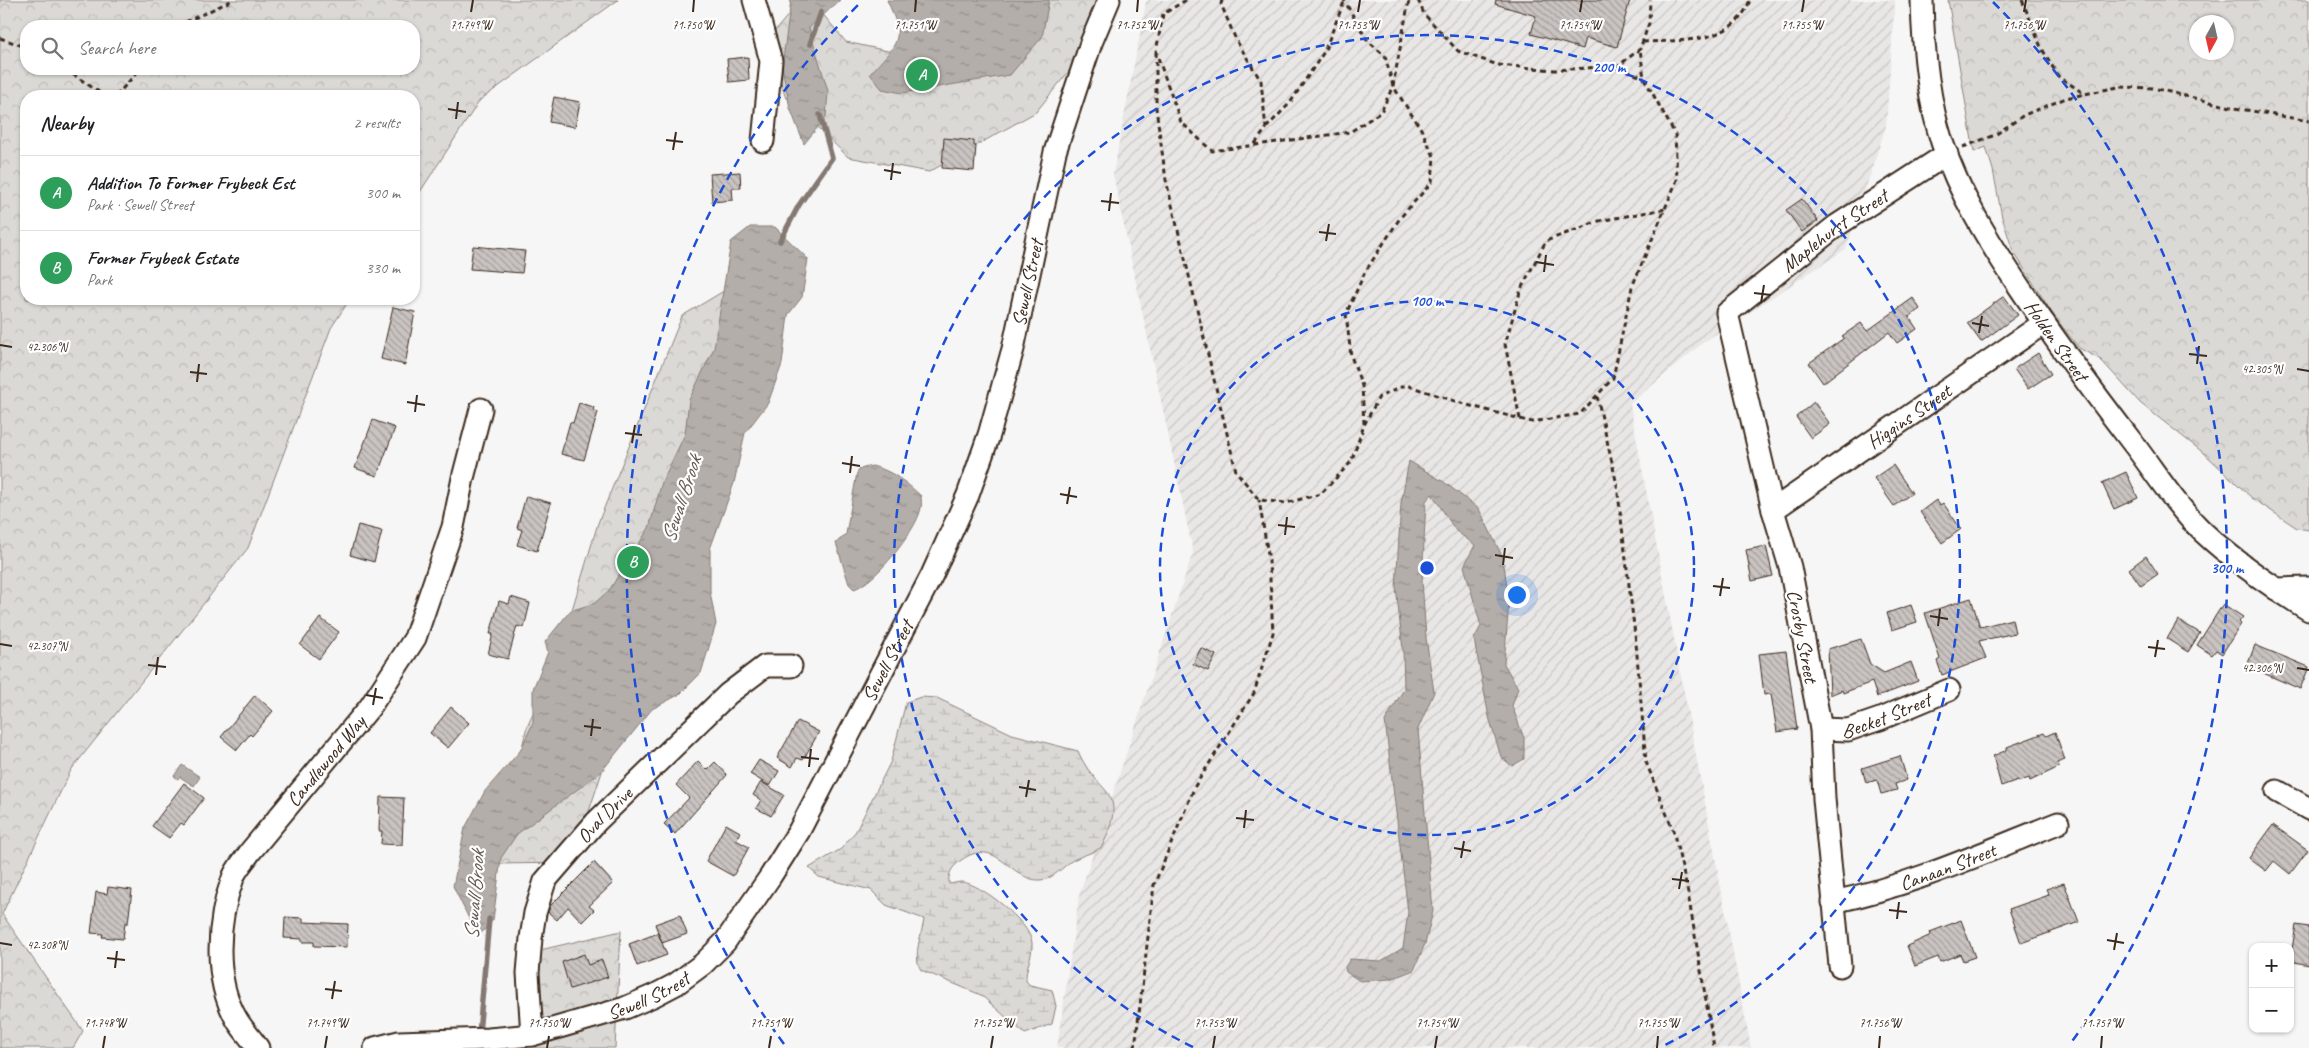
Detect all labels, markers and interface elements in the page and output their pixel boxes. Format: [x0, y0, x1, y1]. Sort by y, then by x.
north arrow [2189, 15, 2234, 60]
text: 71.749°W [450, 17, 494, 33]
text: 71.750°W [672, 17, 716, 33]
text: 71.751°W [894, 17, 938, 33]
text: 71.752°W [1116, 17, 1160, 33]
text: 71.753°W [1337, 17, 1381, 33]
text: 71.754°W [1559, 17, 1603, 33]
text: 71.755°W [1781, 17, 1825, 33]
text: 71.756°W [2003, 17, 2047, 33]
search box [20, 20, 420, 75]
icon: search [38, 34, 66, 62]
text: Search here [78, 36, 155, 60]
pin: A [906, 56, 938, 94]
text: 200 m [1593, 58, 1627, 77]
text: Nearby [40, 110, 93, 136]
text: 2 results [353, 113, 400, 133]
text: Addition To Former Frybeck Est [87, 171, 295, 195]
street label: Maplehurst Street [1776, 182, 1895, 278]
text: A [52, 183, 60, 203]
text: 300 m [366, 183, 400, 203]
text: Park · Sewell Street [87, 195, 193, 215]
street label: Sewell Street [1006, 234, 1050, 329]
text: Former Frybeck Estate [87, 246, 238, 270]
text: B [52, 258, 60, 278]
text: 330 m [366, 258, 400, 278]
text: Park [87, 270, 112, 290]
text: 100 m [1411, 292, 1445, 311]
street label: Holden Street [2019, 296, 2096, 389]
text: 42.306°N [27, 339, 69, 355]
text: 42.305°N [2242, 361, 2284, 377]
street label: Higgins Street [1862, 378, 1958, 455]
water label: Sewall Brook [655, 449, 708, 545]
pin: B [617, 543, 649, 581]
centre of rings [1418, 559, 1436, 577]
text: 300 m [2211, 559, 2245, 578]
your location [1504, 582, 1530, 608]
street label: Crosby Street [1781, 588, 1824, 687]
street label: Sewell Street [856, 613, 921, 706]
text: 42.307°N [27, 638, 69, 654]
text: 42.306°N [2242, 660, 2284, 676]
street label: Becket Street [1842, 686, 1938, 743]
street label: Candlewood Way [281, 708, 372, 812]
street label: Oval Drive [571, 781, 639, 849]
street label: Canaan Street [1897, 837, 2002, 896]
water label: Sewall Brook [458, 846, 490, 940]
text: 42.308°N [27, 937, 69, 953]
map controls [2249, 943, 2294, 1033]
button: + [2249, 943, 2294, 988]
street label: Sewell Street [605, 964, 697, 1025]
button: − [2249, 988, 2294, 1033]
text: 71.748°W [84, 1015, 128, 1031]
text: 71.749°W [306, 1015, 350, 1031]
text: 71.750°W [528, 1015, 572, 1031]
text: 71.751°W [750, 1015, 794, 1031]
text: 71.752°W [972, 1015, 1016, 1031]
text: 71.753°W [1194, 1015, 1238, 1031]
text: 71.754°W [1416, 1015, 1460, 1031]
text: 71.755°W [1637, 1015, 1681, 1031]
text: 71.756°W [1859, 1015, 1903, 1031]
text: 71.757°W [2081, 1015, 2125, 1031]

